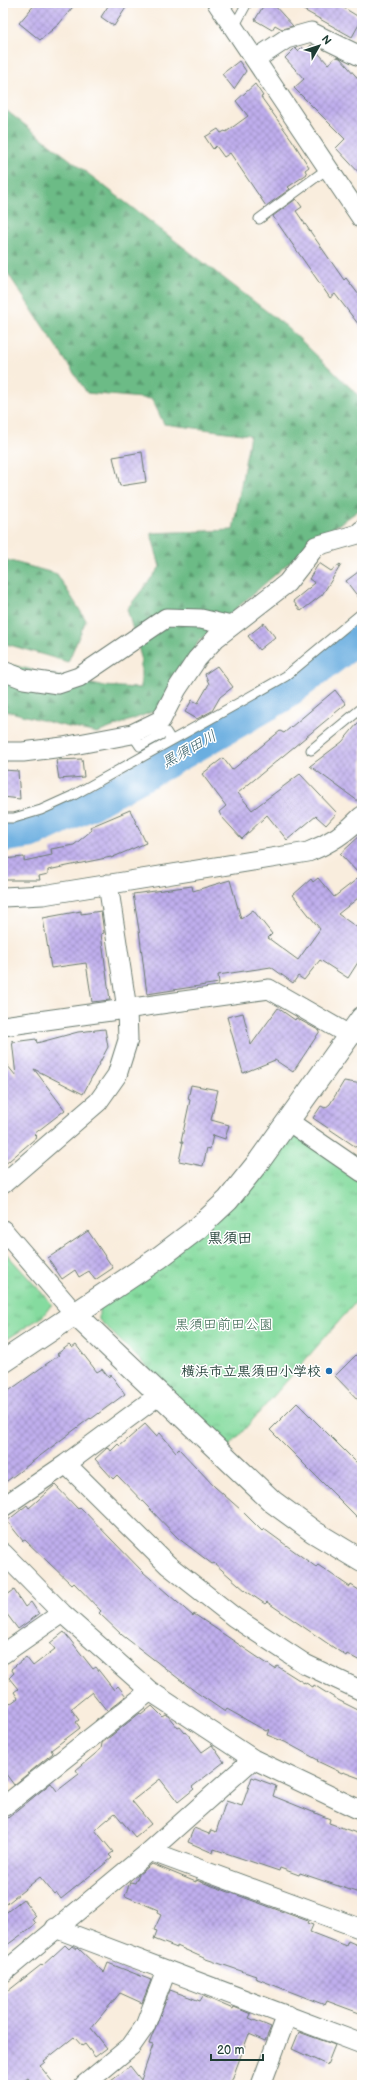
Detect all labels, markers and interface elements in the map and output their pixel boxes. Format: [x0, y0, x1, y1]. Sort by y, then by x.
north arrow [299, 26, 339, 66]
text: N [319, 33, 334, 47]
water label: 黒須田川 [158, 727, 220, 772]
district label: 黒須田 [207, 1229, 253, 1248]
park label: 黒須田前田公園 [175, 1316, 273, 1333]
place label: 横浜市立黒須田小学校 [181, 1363, 321, 1380]
marker: 横浜市立黒須田小学校 [324, 1366, 334, 1376]
scale bar [211, 2036, 263, 2062]
text: 20 m [217, 2043, 244, 2058]

